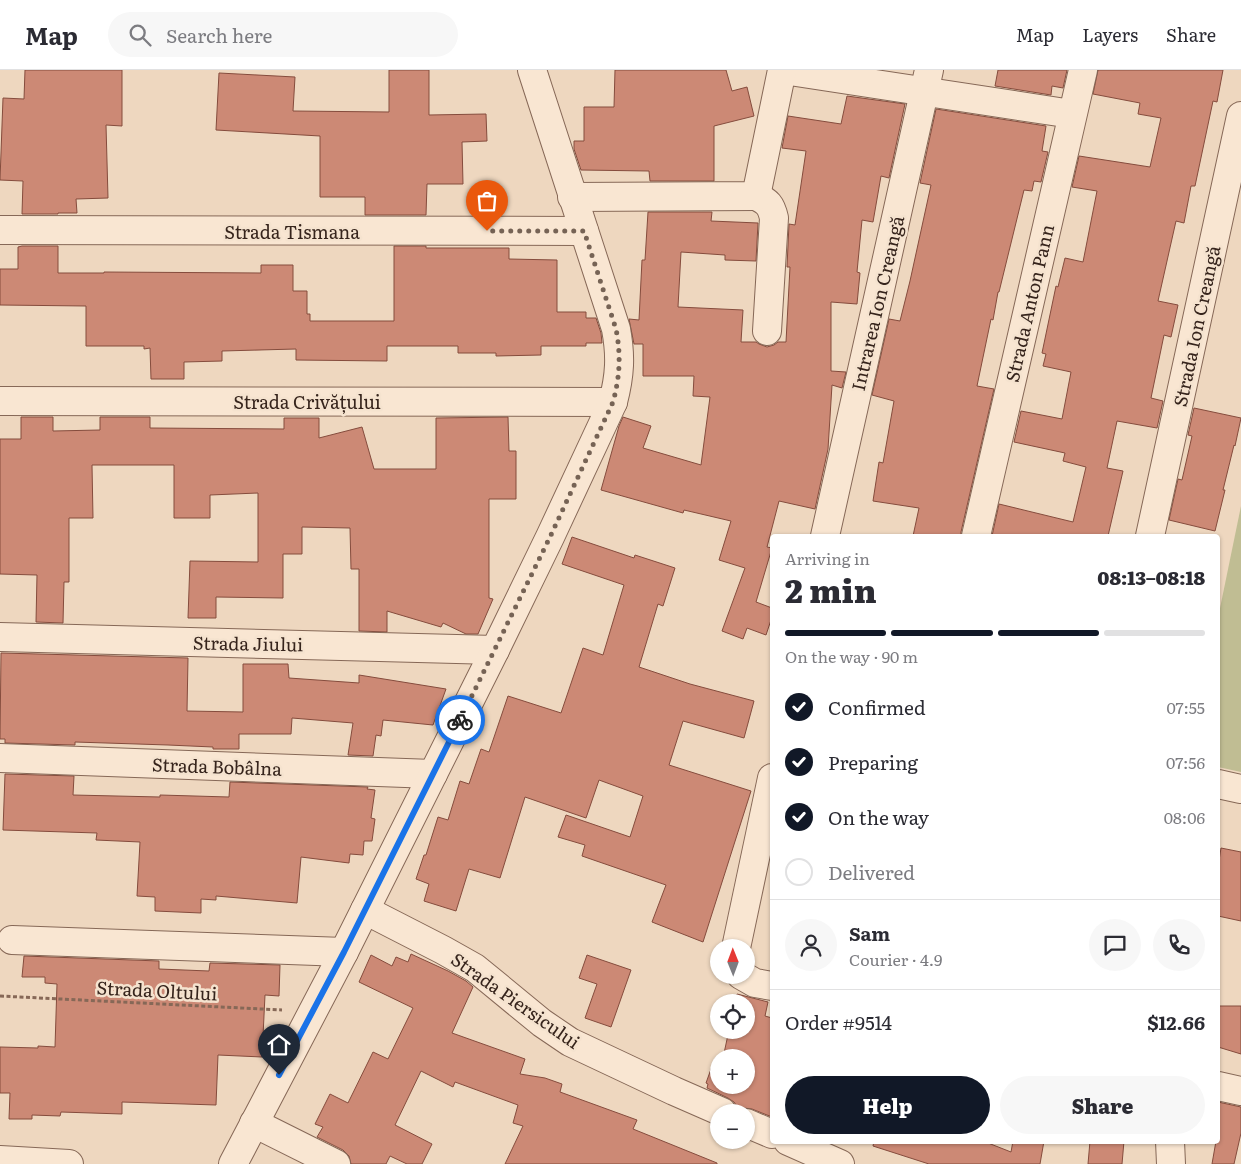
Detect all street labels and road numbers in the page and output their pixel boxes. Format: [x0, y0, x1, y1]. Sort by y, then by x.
street label: Intrarea Ion Creangă [844, 212, 910, 393]
street label: Strada Tismana [224, 218, 360, 245]
street label: Strada Anton Pann [998, 221, 1060, 385]
street label: Strada Ion Creangă [1166, 243, 1226, 409]
street label: Strada Crivățului [233, 388, 381, 415]
street label: Strada Jiului [193, 629, 303, 657]
street label: Strada Bobâlna [152, 750, 283, 782]
street label: Strada Piersicului [446, 945, 586, 1055]
street label: Strada Oltului [96, 973, 218, 1007]

